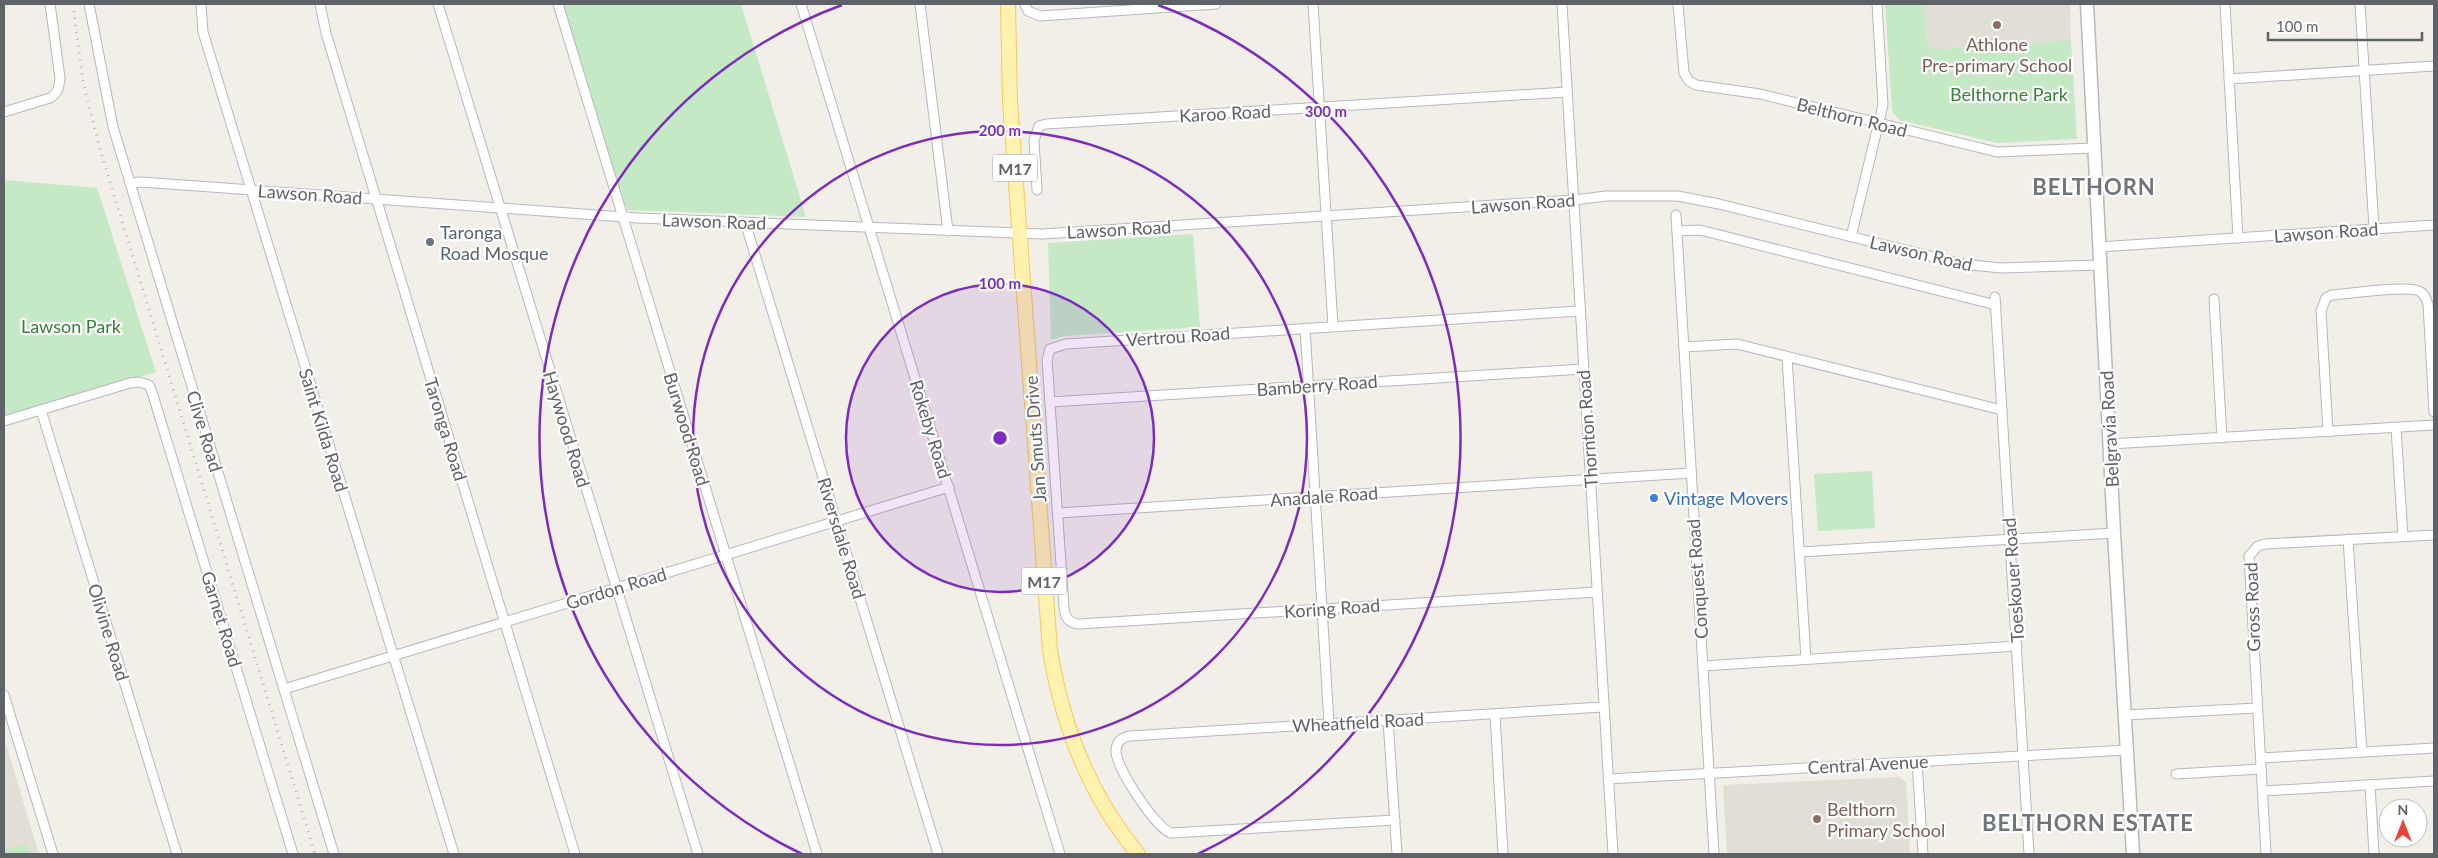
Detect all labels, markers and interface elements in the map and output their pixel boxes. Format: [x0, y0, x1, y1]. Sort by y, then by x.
scale bar [2268, 10, 2422, 42]
text: 100 m [2276, 17, 2318, 35]
marker: Athlone Pre-primary School [1991, 19, 2003, 31]
place label: Athlone Pre-primary School [1922, 33, 2072, 76]
park label: Belthorne Park [1950, 83, 2069, 105]
street label: Belthorn Road [1794, 93, 1910, 141]
street label: Karoo Road [1179, 100, 1271, 126]
text: 300 m [1305, 102, 1347, 120]
text: 200 m [979, 121, 1021, 139]
road number: M17 [992, 154, 1038, 182]
district label: BELTHORN [2032, 173, 2156, 200]
street label: Lawson Road [257, 179, 363, 209]
street label: Lawson Road [1470, 188, 1576, 218]
street label: Lawson Road [661, 208, 767, 234]
street label: Lawson Road [1066, 215, 1172, 243]
street label: Lawson Road [2273, 217, 2379, 247]
place label: Taronga Road Mosque [440, 221, 549, 264]
street label: Lawson Road [1867, 230, 1975, 276]
marker: Taronga Road Mosque [424, 236, 436, 248]
text: 100 m [979, 274, 1021, 292]
park label: Lawson Park [21, 315, 122, 337]
street label: Vertrou Road [1125, 321, 1231, 351]
street label: Saint Kilda Road [295, 366, 353, 494]
street label: Haywood Road [539, 368, 595, 490]
street label: Thornton Road [1572, 369, 1602, 489]
street label: Burwood Road [659, 370, 715, 488]
street label: Bamberry Road [1256, 370, 1378, 400]
street label: Belgravia Road [2095, 370, 2123, 488]
street label: Taronga Road [420, 375, 472, 483]
street label: Jan Smuts Drive [1020, 375, 1050, 503]
street label: Rokeby Road [906, 377, 956, 481]
street label: Clive Road [182, 388, 228, 474]
centre of rings [991, 429, 1009, 447]
street label: Riversdale Road [813, 475, 871, 601]
street label: Anadale Road [1269, 481, 1379, 511]
place label: Vintage Movers [1664, 487, 1789, 509]
marker: Vintage Movers [1648, 492, 1660, 504]
street label: Toeskouer Road [1998, 517, 2028, 643]
street label: Conquest Road [1682, 518, 1712, 640]
street label: Gordon Road [563, 562, 669, 614]
street label: Gross Road [2239, 562, 2265, 652]
street label: Garnet Road [197, 568, 247, 670]
road number: M17 [1022, 568, 1066, 594]
street label: Olivine Road [84, 581, 134, 683]
street label: Koring Road [1283, 594, 1381, 622]
street label: Wheatfield Road [1291, 708, 1425, 736]
street label: Central Avenue [1807, 750, 1929, 778]
place label: Belthorn Primary School [1827, 798, 1945, 841]
north arrow [2378, 798, 2428, 848]
text: N [2398, 801, 2408, 818]
district label: BELTHORN ESTATE [1982, 809, 2194, 836]
marker: Belthorn Primary School [1811, 813, 1823, 825]

